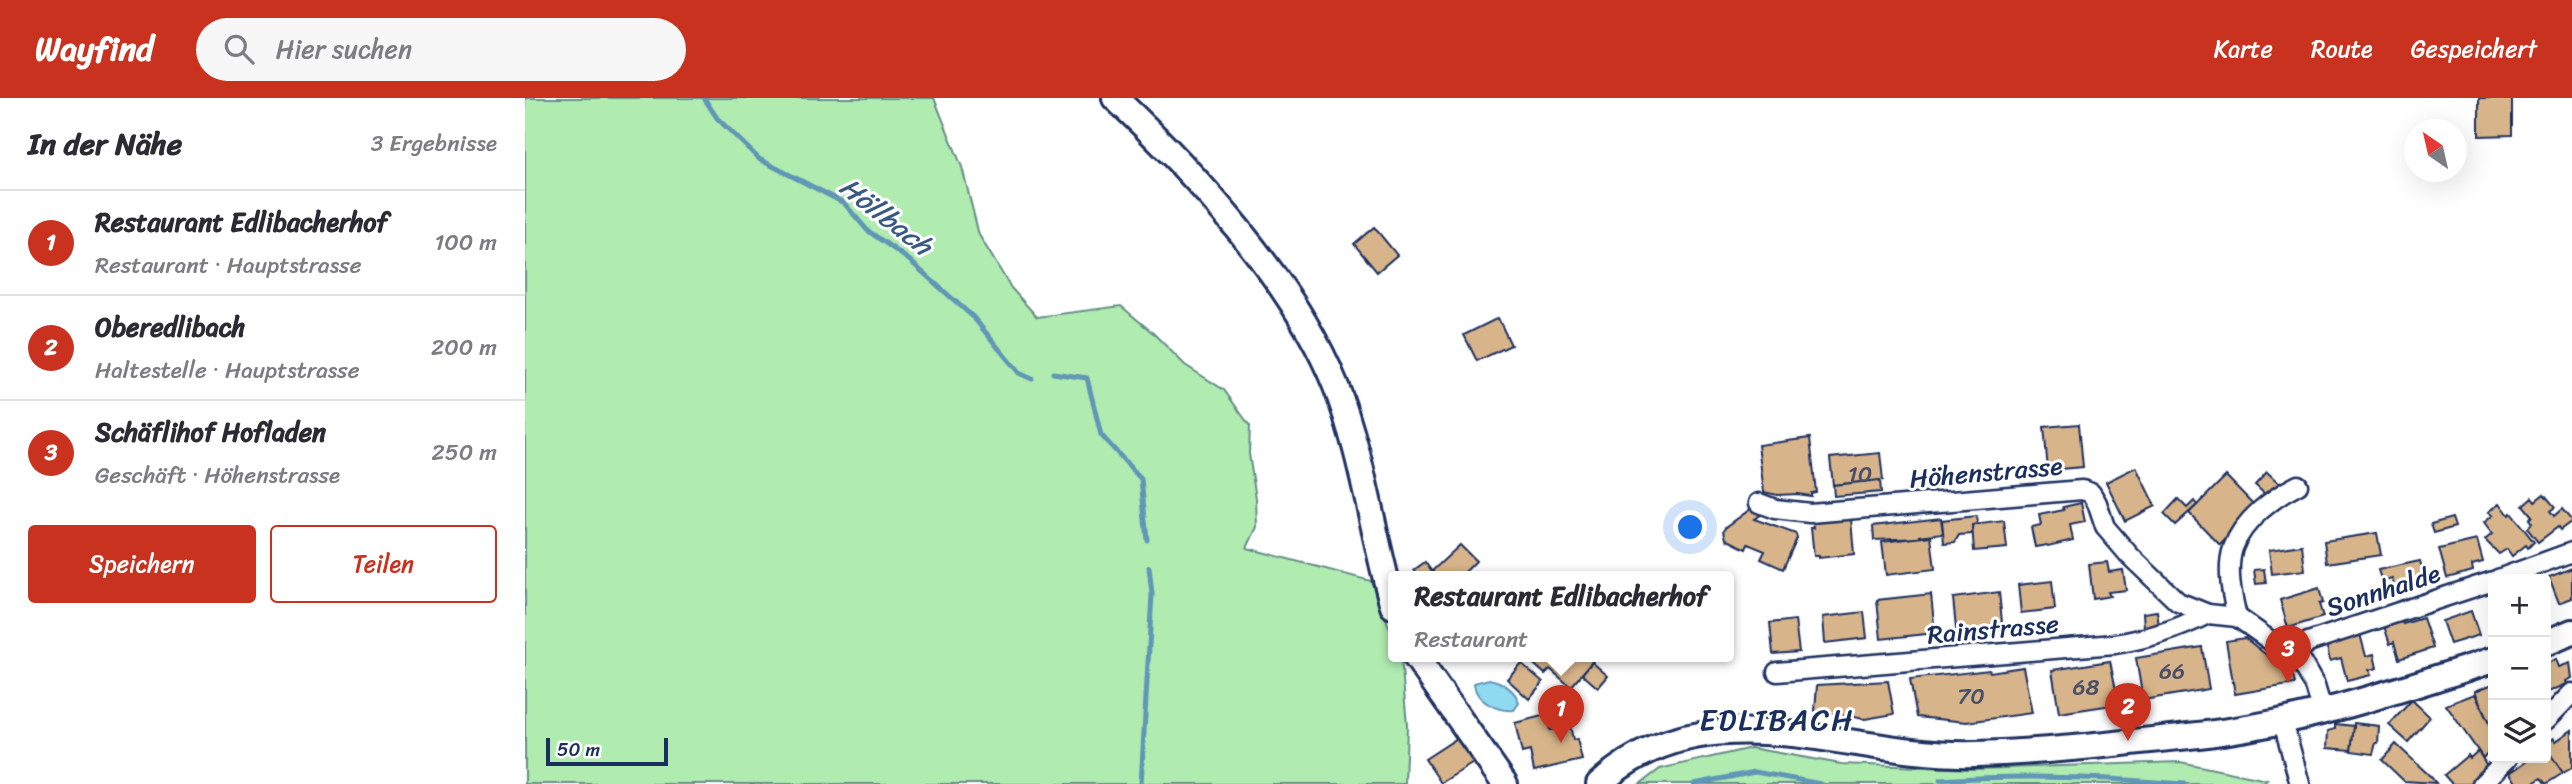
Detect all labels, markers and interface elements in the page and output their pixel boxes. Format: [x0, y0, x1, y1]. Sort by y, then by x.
search box [196, 18, 686, 81]
text: Wayfind [35, 20, 154, 78]
text: Hier suchen [276, 26, 412, 72]
text: Karte [2214, 28, 2273, 70]
text: Route [2311, 28, 2373, 70]
text: Gespeichert [2411, 28, 2537, 70]
icon: search [220, 30, 258, 68]
text: In der Nähe [28, 117, 182, 171]
north arrow [2404, 119, 2467, 182]
text: 3 Ergebnisse [371, 123, 497, 164]
water label: Höllbach [828, 164, 945, 270]
text: Restaurant Edlibacherhof [95, 199, 388, 245]
text: 1 [46, 222, 56, 263]
text: 100 m [434, 222, 497, 263]
text: Restaurant · Hauptstrasse [95, 245, 361, 286]
text: Oberedlibach [95, 304, 245, 350]
text: 2 [44, 327, 58, 368]
text: 200 m [431, 327, 497, 368]
text: Haltestelle · Hauptstrasse [95, 350, 360, 391]
text: Schäflihof Hofladen [95, 409, 326, 455]
text: 3 [45, 432, 57, 473]
text: 250 m [431, 432, 497, 473]
street label: Höhenstrasse [1908, 442, 2065, 502]
house number: 10 [1848, 454, 1872, 495]
text: Geschäft · Höhenstrasse [95, 455, 340, 496]
your location [1673, 510, 1707, 544]
button: Speichern [28, 525, 256, 603]
button: Teilen [270, 525, 497, 603]
street label: Sonnhalde [2320, 550, 2447, 630]
popup [1388, 571, 1734, 662]
text: Restaurant Edlibacherhof [1414, 573, 1708, 619]
map controls [2488, 574, 2551, 763]
button: + [2488, 574, 2551, 637]
street label: Rainstrasse [1925, 600, 2061, 658]
text: Restaurant [1414, 619, 1528, 660]
pin: 3 [2265, 625, 2311, 683]
button: − [2488, 637, 2551, 700]
house number: 66 [2159, 651, 2185, 692]
house number: 68 [2073, 667, 2100, 708]
house number: 70 [1957, 676, 1985, 717]
pin: 2 [2105, 683, 2151, 741]
pin: 1 [1538, 685, 1584, 743]
district label: EDLIBACH [1700, 693, 1854, 747]
button: layers [2488, 700, 2551, 763]
text: 50 m [557, 733, 600, 766]
scale bar [546, 735, 669, 767]

